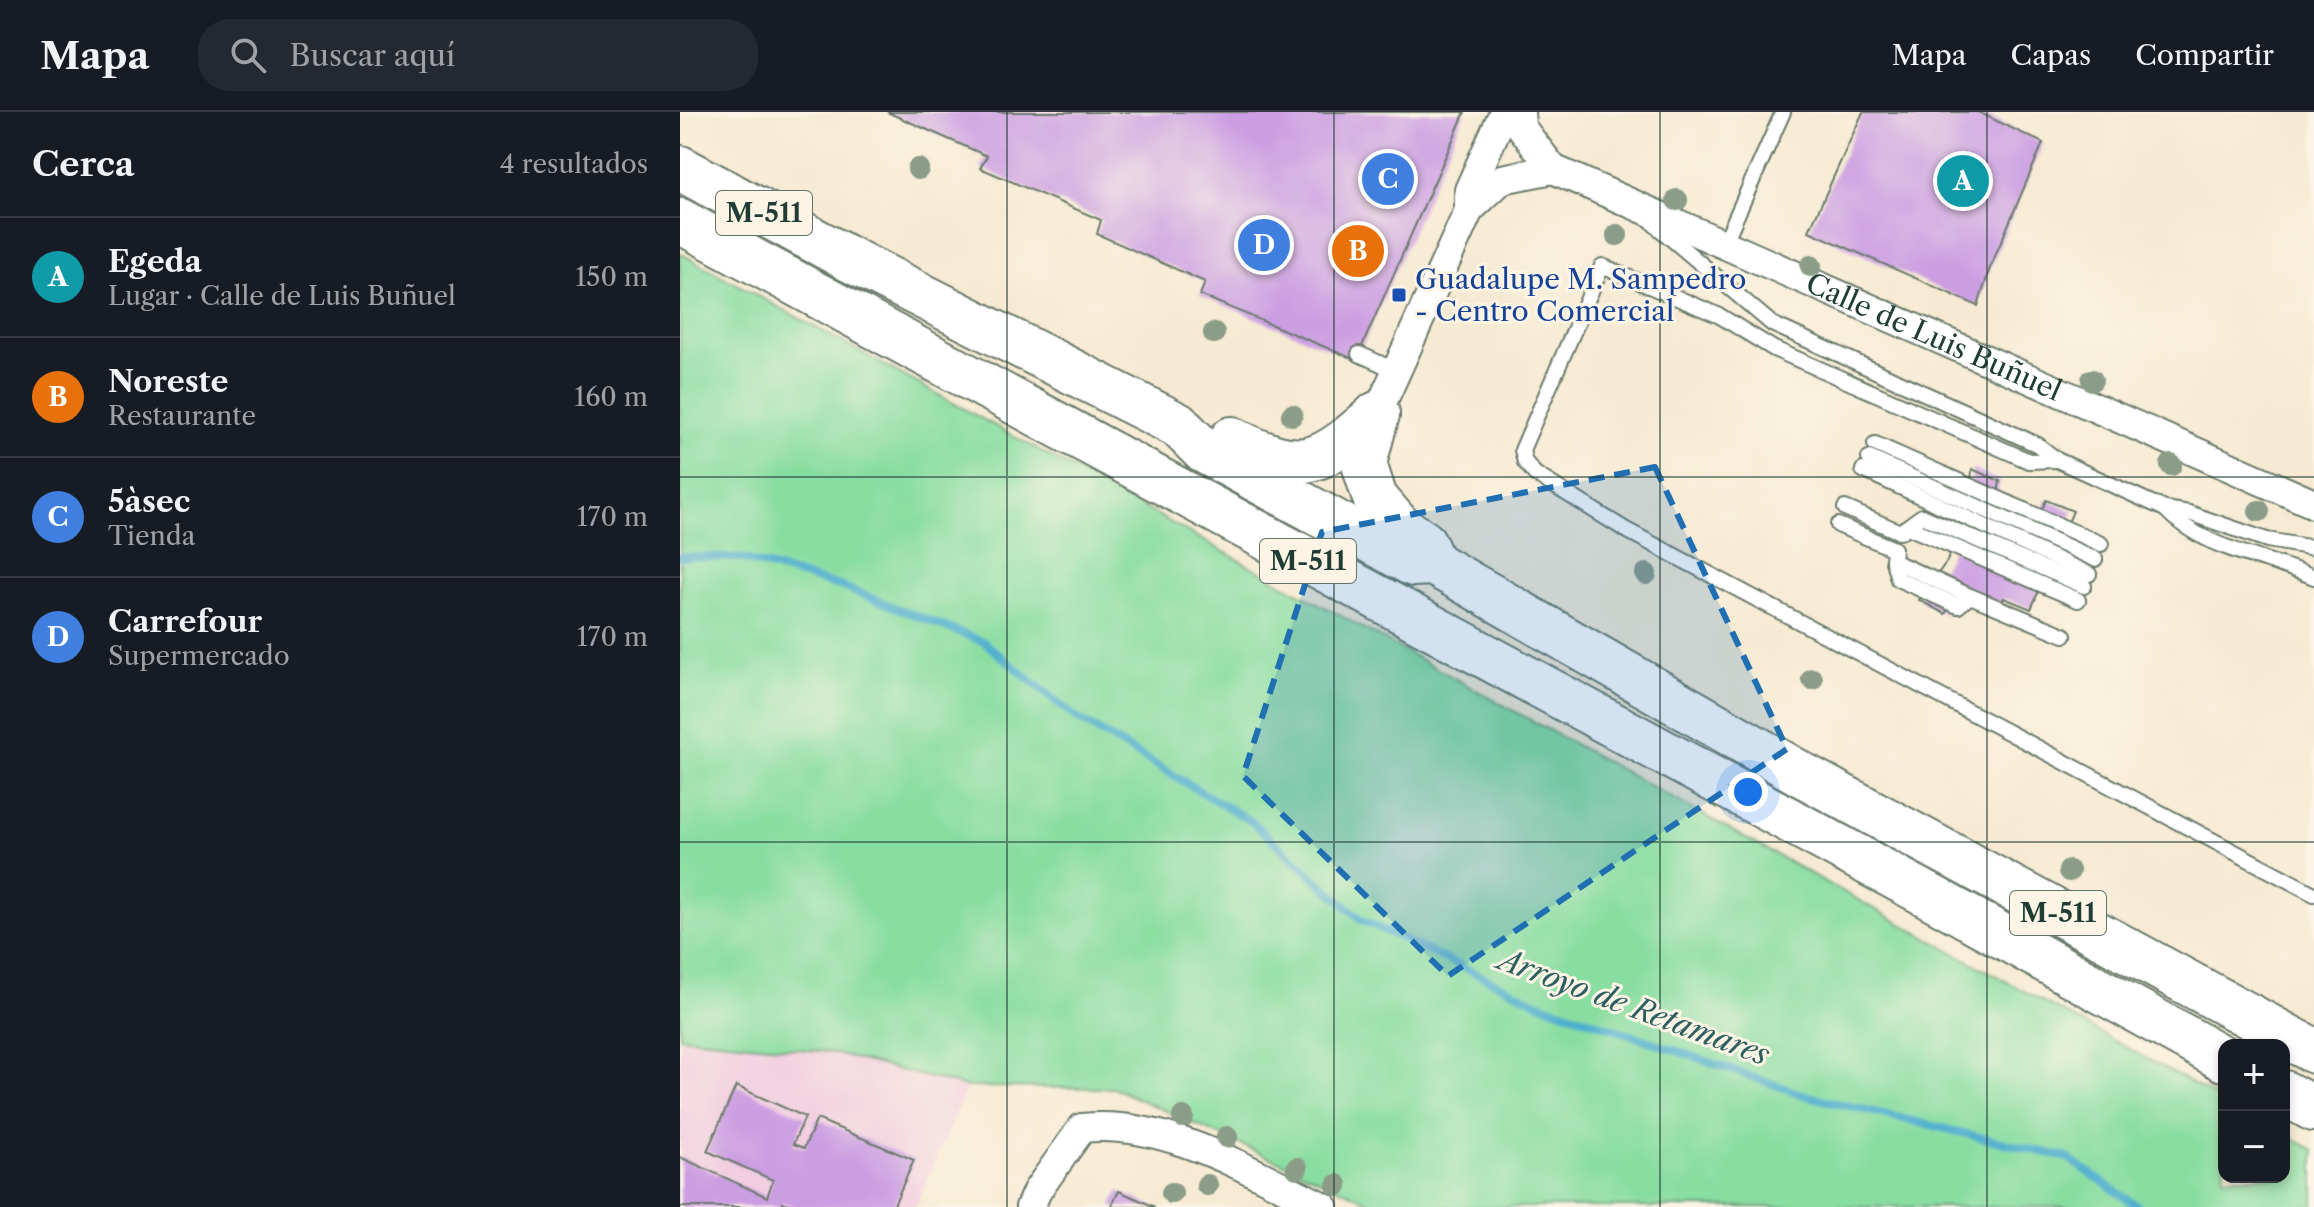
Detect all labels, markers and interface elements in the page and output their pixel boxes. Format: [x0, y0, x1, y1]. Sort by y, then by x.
search box [198, 19, 758, 91]
text: Mapa [40, 32, 150, 79]
icon: search [226, 33, 270, 77]
text: Buscar aquí [290, 37, 455, 74]
text: Mapa [1892, 38, 1967, 72]
text: Capas [2011, 38, 2091, 72]
text: Compartir [2135, 38, 2274, 72]
text: Cerca [32, 143, 134, 185]
text: 4 resultados [500, 148, 648, 180]
pin: C [1362, 149, 1414, 209]
pin: A [1937, 151, 1989, 211]
road number: M-511 [716, 191, 812, 235]
pin: D [1238, 215, 1290, 275]
pin: B [1332, 221, 1384, 281]
text: Egeda [108, 243, 202, 280]
text: A [48, 261, 68, 293]
text: 150 m [575, 261, 648, 293]
place label: Guadalupe M. Sampedro - Centro Comercial [1415, 262, 1746, 328]
street label: Calle de Luis Buñuel [1801, 266, 2067, 408]
text: Lugar · Calle de Luis Buñuel [108, 280, 456, 312]
marker: Guadalupe M. Sampedro - Centro Comercial [1390, 286, 1408, 304]
text: Noreste [108, 363, 228, 400]
text: B [48, 381, 68, 413]
text: 160 m [574, 381, 648, 413]
text: Restaurante [108, 400, 256, 432]
text: 5àsec [108, 483, 190, 520]
text: C [48, 501, 68, 533]
text: 170 m [577, 501, 648, 533]
text: Tienda [108, 520, 195, 552]
road number: M-511 [1260, 539, 1356, 583]
text: Carrefour [108, 603, 262, 640]
text: D [47, 621, 69, 653]
text: 170 m [577, 621, 648, 653]
text: Supermercado [108, 640, 290, 672]
your location [1728, 772, 1768, 812]
road number: M-511 [2010, 891, 2106, 935]
water label: Arroyo de Retamares [1490, 939, 1775, 1073]
map controls [2218, 1039, 2290, 1183]
button: + [2218, 1039, 2290, 1111]
button: − [2218, 1111, 2290, 1183]

